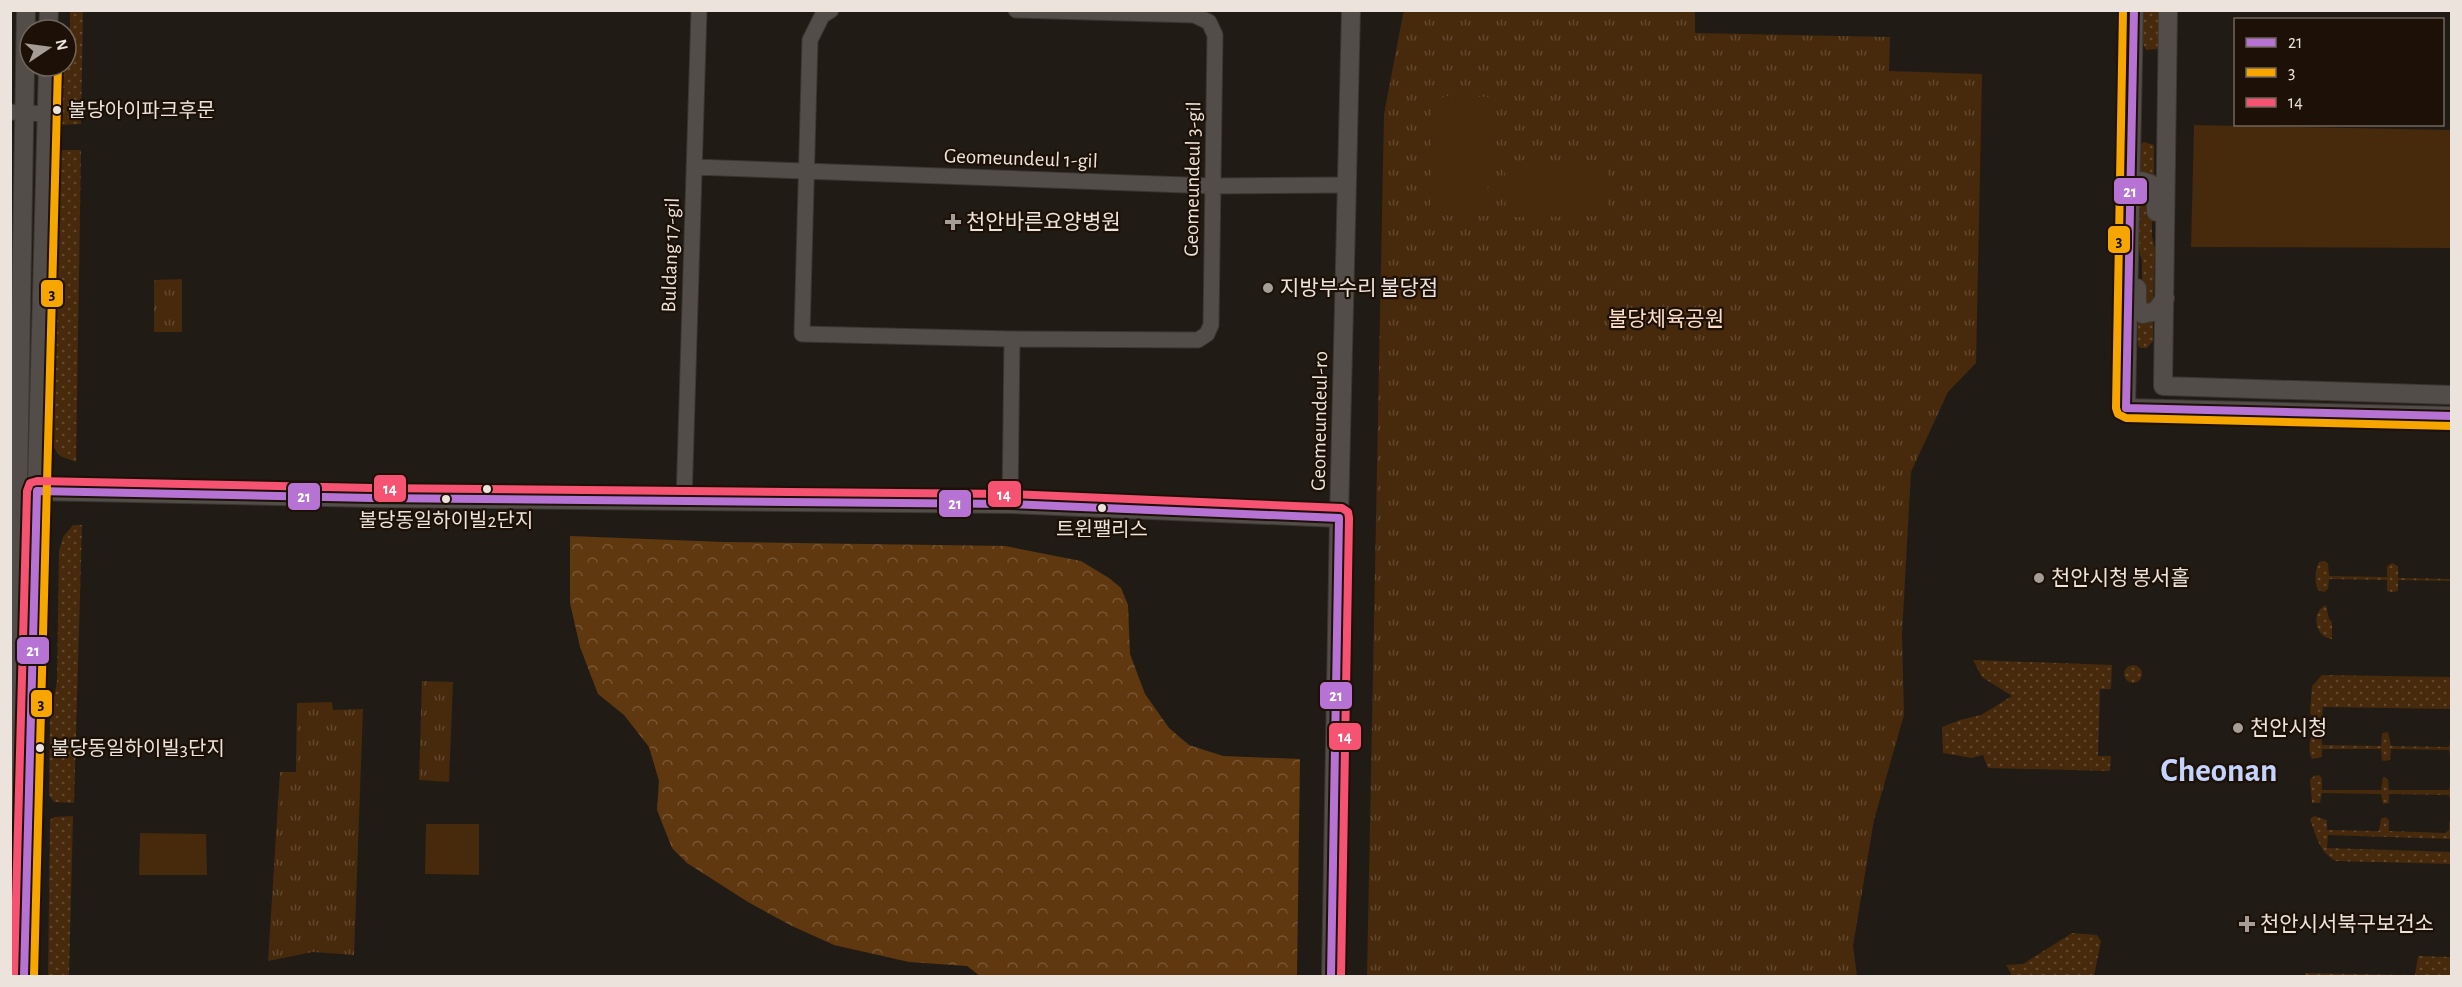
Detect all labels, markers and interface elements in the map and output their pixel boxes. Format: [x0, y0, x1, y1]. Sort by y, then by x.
north arrow [18, 18, 78, 78]
legend [2234, 18, 2444, 126]
text: 21 [2288, 34, 2302, 52]
text: N [53, 38, 71, 52]
text: 3 [2288, 64, 2295, 82]
text: 14 [2288, 94, 2303, 112]
place label: 불당아이파크후문 [68, 100, 215, 121]
street label: Geomeundeul 3-gil [1181, 101, 1204, 257]
marker: 불당아이파크후문 [51, 104, 63, 116]
street label: Geomeundeul 1-gil [944, 145, 1098, 172]
line badge: 21 [2113, 177, 2148, 205]
text: 21 [2123, 184, 2137, 200]
street label: Buldang 17-gil [658, 197, 683, 313]
place label: 천안바른요양병원 [966, 211, 1121, 233]
marker: 천안바른요양병원 [944, 213, 962, 231]
line badge: 3 [2107, 225, 2131, 254]
text: 3 [2116, 233, 2123, 249]
place label: 지방부수리 불당점 [1280, 277, 1438, 299]
line badge: 3 [40, 279, 64, 308]
marker: 지방부수리 불당점 [1261, 281, 1275, 295]
text: 3 [49, 286, 56, 302]
park label: 불당체육공원 [1608, 308, 1724, 330]
street label: Geomeundeul-ro [1308, 351, 1331, 491]
line badge: 14 [373, 474, 407, 503]
line badge: 14 [987, 480, 1022, 508]
text: 14 [383, 481, 397, 497]
line badge: 21 [287, 482, 321, 511]
unlabelled marker [481, 483, 493, 495]
text: 14 [997, 487, 1011, 503]
text: 21 [297, 489, 311, 505]
line badge: 21 [938, 489, 972, 518]
marker: 불당동일하이빌2단지 [440, 493, 452, 505]
text: 21 [948, 496, 962, 512]
marker: 트윈팰리스 [1096, 502, 1108, 514]
place label: 불당동일하이빌2단지 [359, 510, 533, 531]
place label: 트윈팰리스 [1056, 519, 1148, 540]
place label: 천안시청 봉서홀 [2051, 567, 2190, 589]
marker: 천안시청 봉서홀 [2032, 571, 2046, 585]
line badge: 21 [16, 636, 50, 665]
text: 21 [26, 643, 40, 659]
line badge: 21 [1319, 681, 1353, 710]
text: 21 [1329, 688, 1343, 704]
line badge: 3 [30, 689, 53, 718]
text: 3 [38, 696, 45, 712]
place label: 천안시청 [2250, 717, 2327, 739]
marker: 천안시청 [2231, 721, 2245, 735]
line badge: 14 [1328, 722, 1362, 751]
text: 14 [1338, 729, 1352, 745]
place label: 불당동일하이빌3단지 [51, 738, 225, 759]
marker: 불당동일하이빌3단지 [34, 742, 46, 754]
district label: Cheonan [2160, 755, 2278, 788]
place label: 천안시서북구보건소 [2260, 913, 2434, 935]
marker: 천안시서북구보건소 [2238, 915, 2256, 933]

